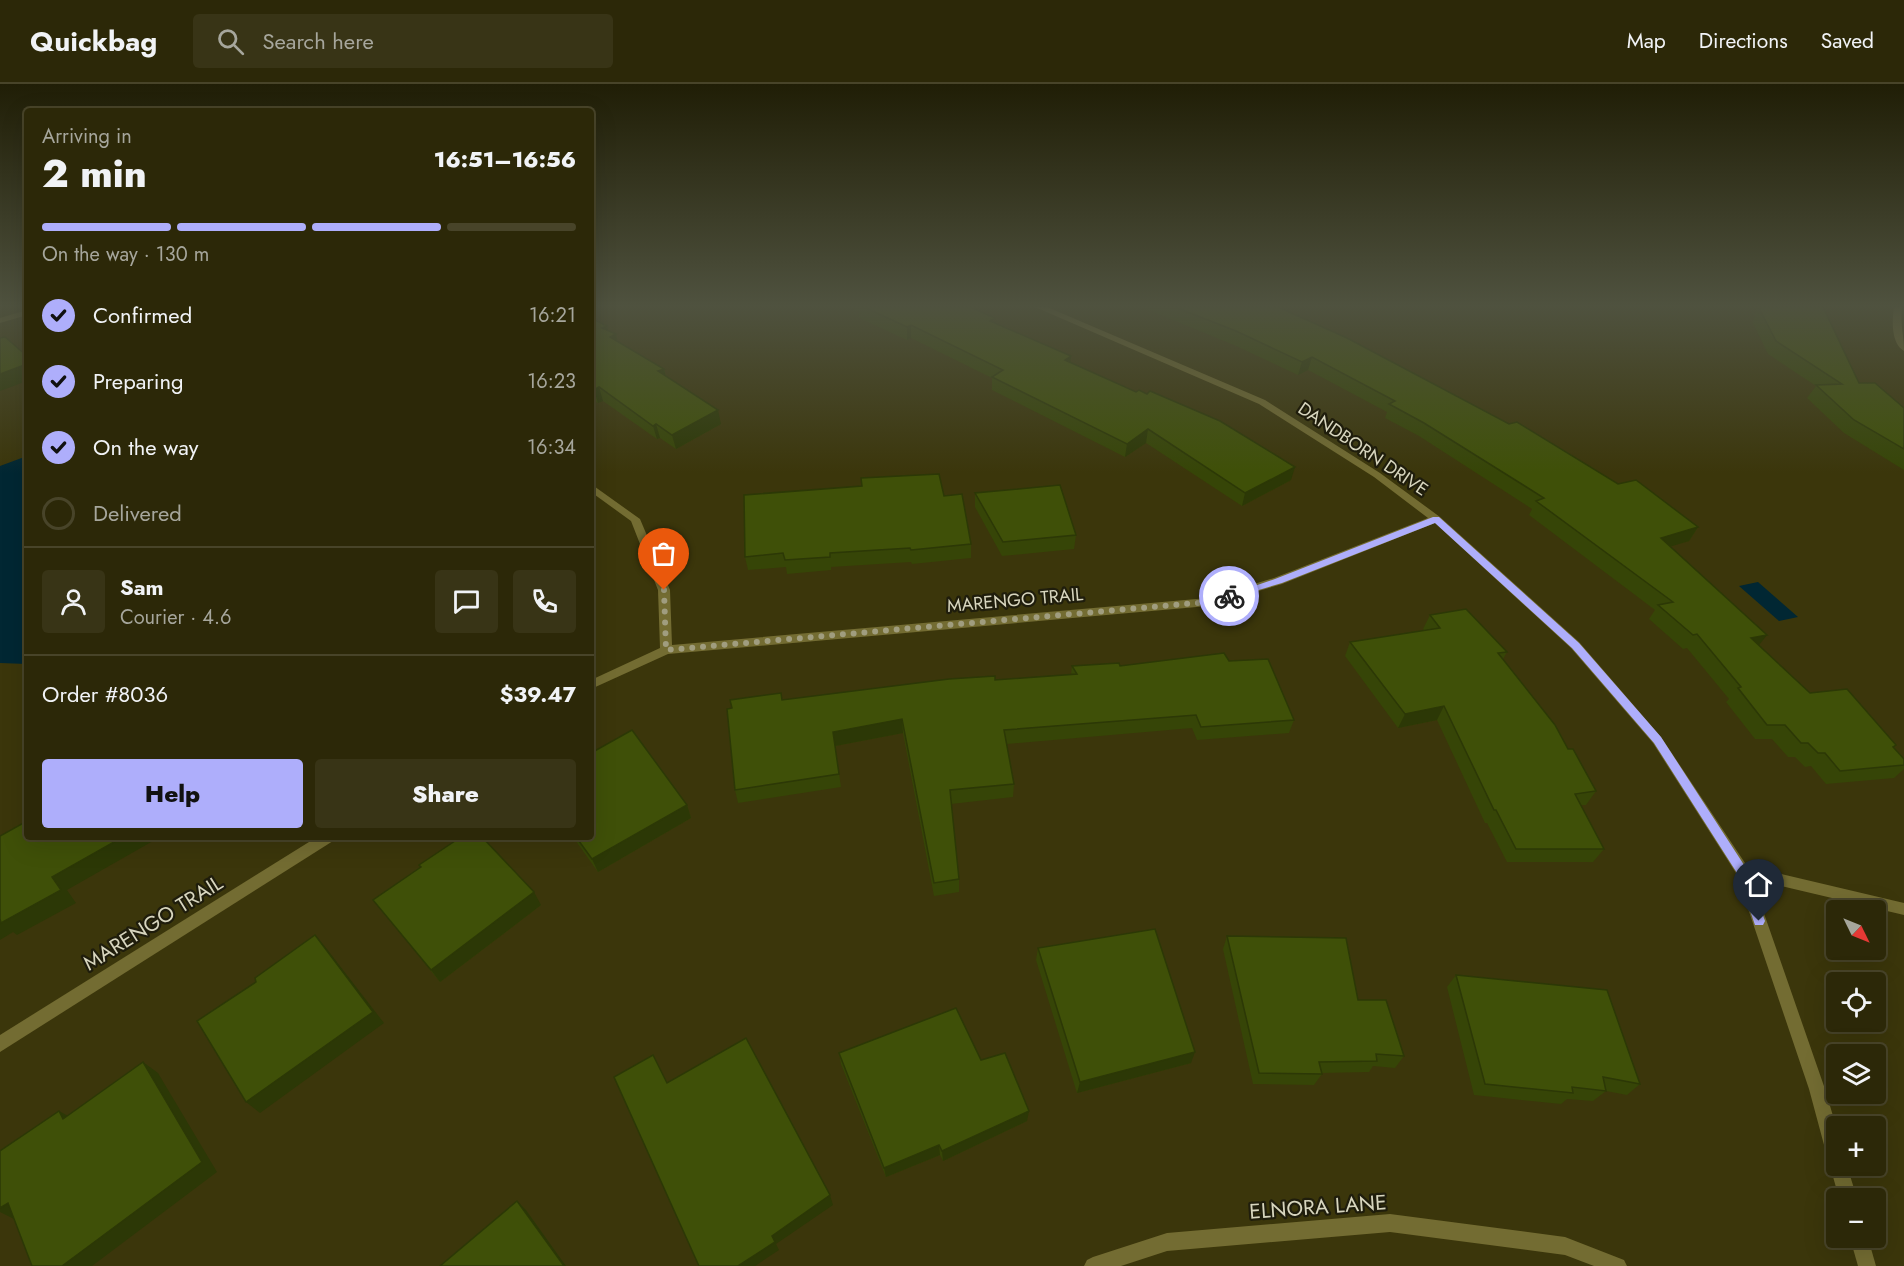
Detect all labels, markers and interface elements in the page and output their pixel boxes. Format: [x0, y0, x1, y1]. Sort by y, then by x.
search box [193, 14, 613, 68]
text: Quickbag [30, 21, 157, 62]
icon: search [214, 25, 247, 58]
text: Search here [262, 25, 374, 57]
text: Map [1627, 26, 1666, 56]
text: Directions [1699, 26, 1788, 56]
text: Saved [1821, 26, 1874, 56]
text: Arriving in [42, 122, 132, 151]
text: 16:51–16:56 [434, 143, 576, 175]
text: 2 min [42, 145, 147, 202]
text: On the way · 130 m [42, 240, 209, 269]
icon: check [42, 299, 75, 332]
text: Confirmed [93, 299, 192, 331]
text: 16:21 [529, 301, 576, 330]
icon: check [42, 365, 75, 398]
text: Preparing [93, 365, 184, 397]
text: 16:23 [527, 367, 576, 396]
street label: DANDBORN DRIVE [1293, 396, 1433, 502]
icon: check [42, 431, 75, 464]
text: On the way [93, 431, 198, 463]
text: 16:34 [527, 433, 576, 462]
text: Delivered [93, 497, 182, 529]
pin [638, 528, 689, 590]
icon: bag [647, 537, 680, 570]
courier [1199, 566, 1259, 626]
button: person [42, 570, 105, 633]
button: chat [435, 570, 498, 633]
button: phone [513, 570, 576, 633]
text: Sam [120, 571, 164, 603]
icon: bike [1213, 580, 1246, 613]
street label: MARENGO TRAIL [946, 581, 1084, 619]
text: Courier · 4.6 [120, 603, 232, 632]
text: Order #8036 [42, 678, 168, 710]
text: $39.47 [500, 678, 576, 710]
button: Help [42, 759, 303, 828]
button: Share [315, 759, 576, 828]
pin [1733, 859, 1784, 921]
street label: MARENGO TRAIL [77, 868, 229, 978]
icon: home [1742, 868, 1775, 901]
north arrow [1826, 900, 1886, 960]
map controls [1826, 900, 1886, 1248]
button: locate [1826, 972, 1886, 1032]
button: layers [1826, 1044, 1886, 1104]
button: + [1826, 1116, 1886, 1176]
street label: ELNORA LANE [1248, 1187, 1388, 1227]
button: − [1826, 1188, 1886, 1248]

